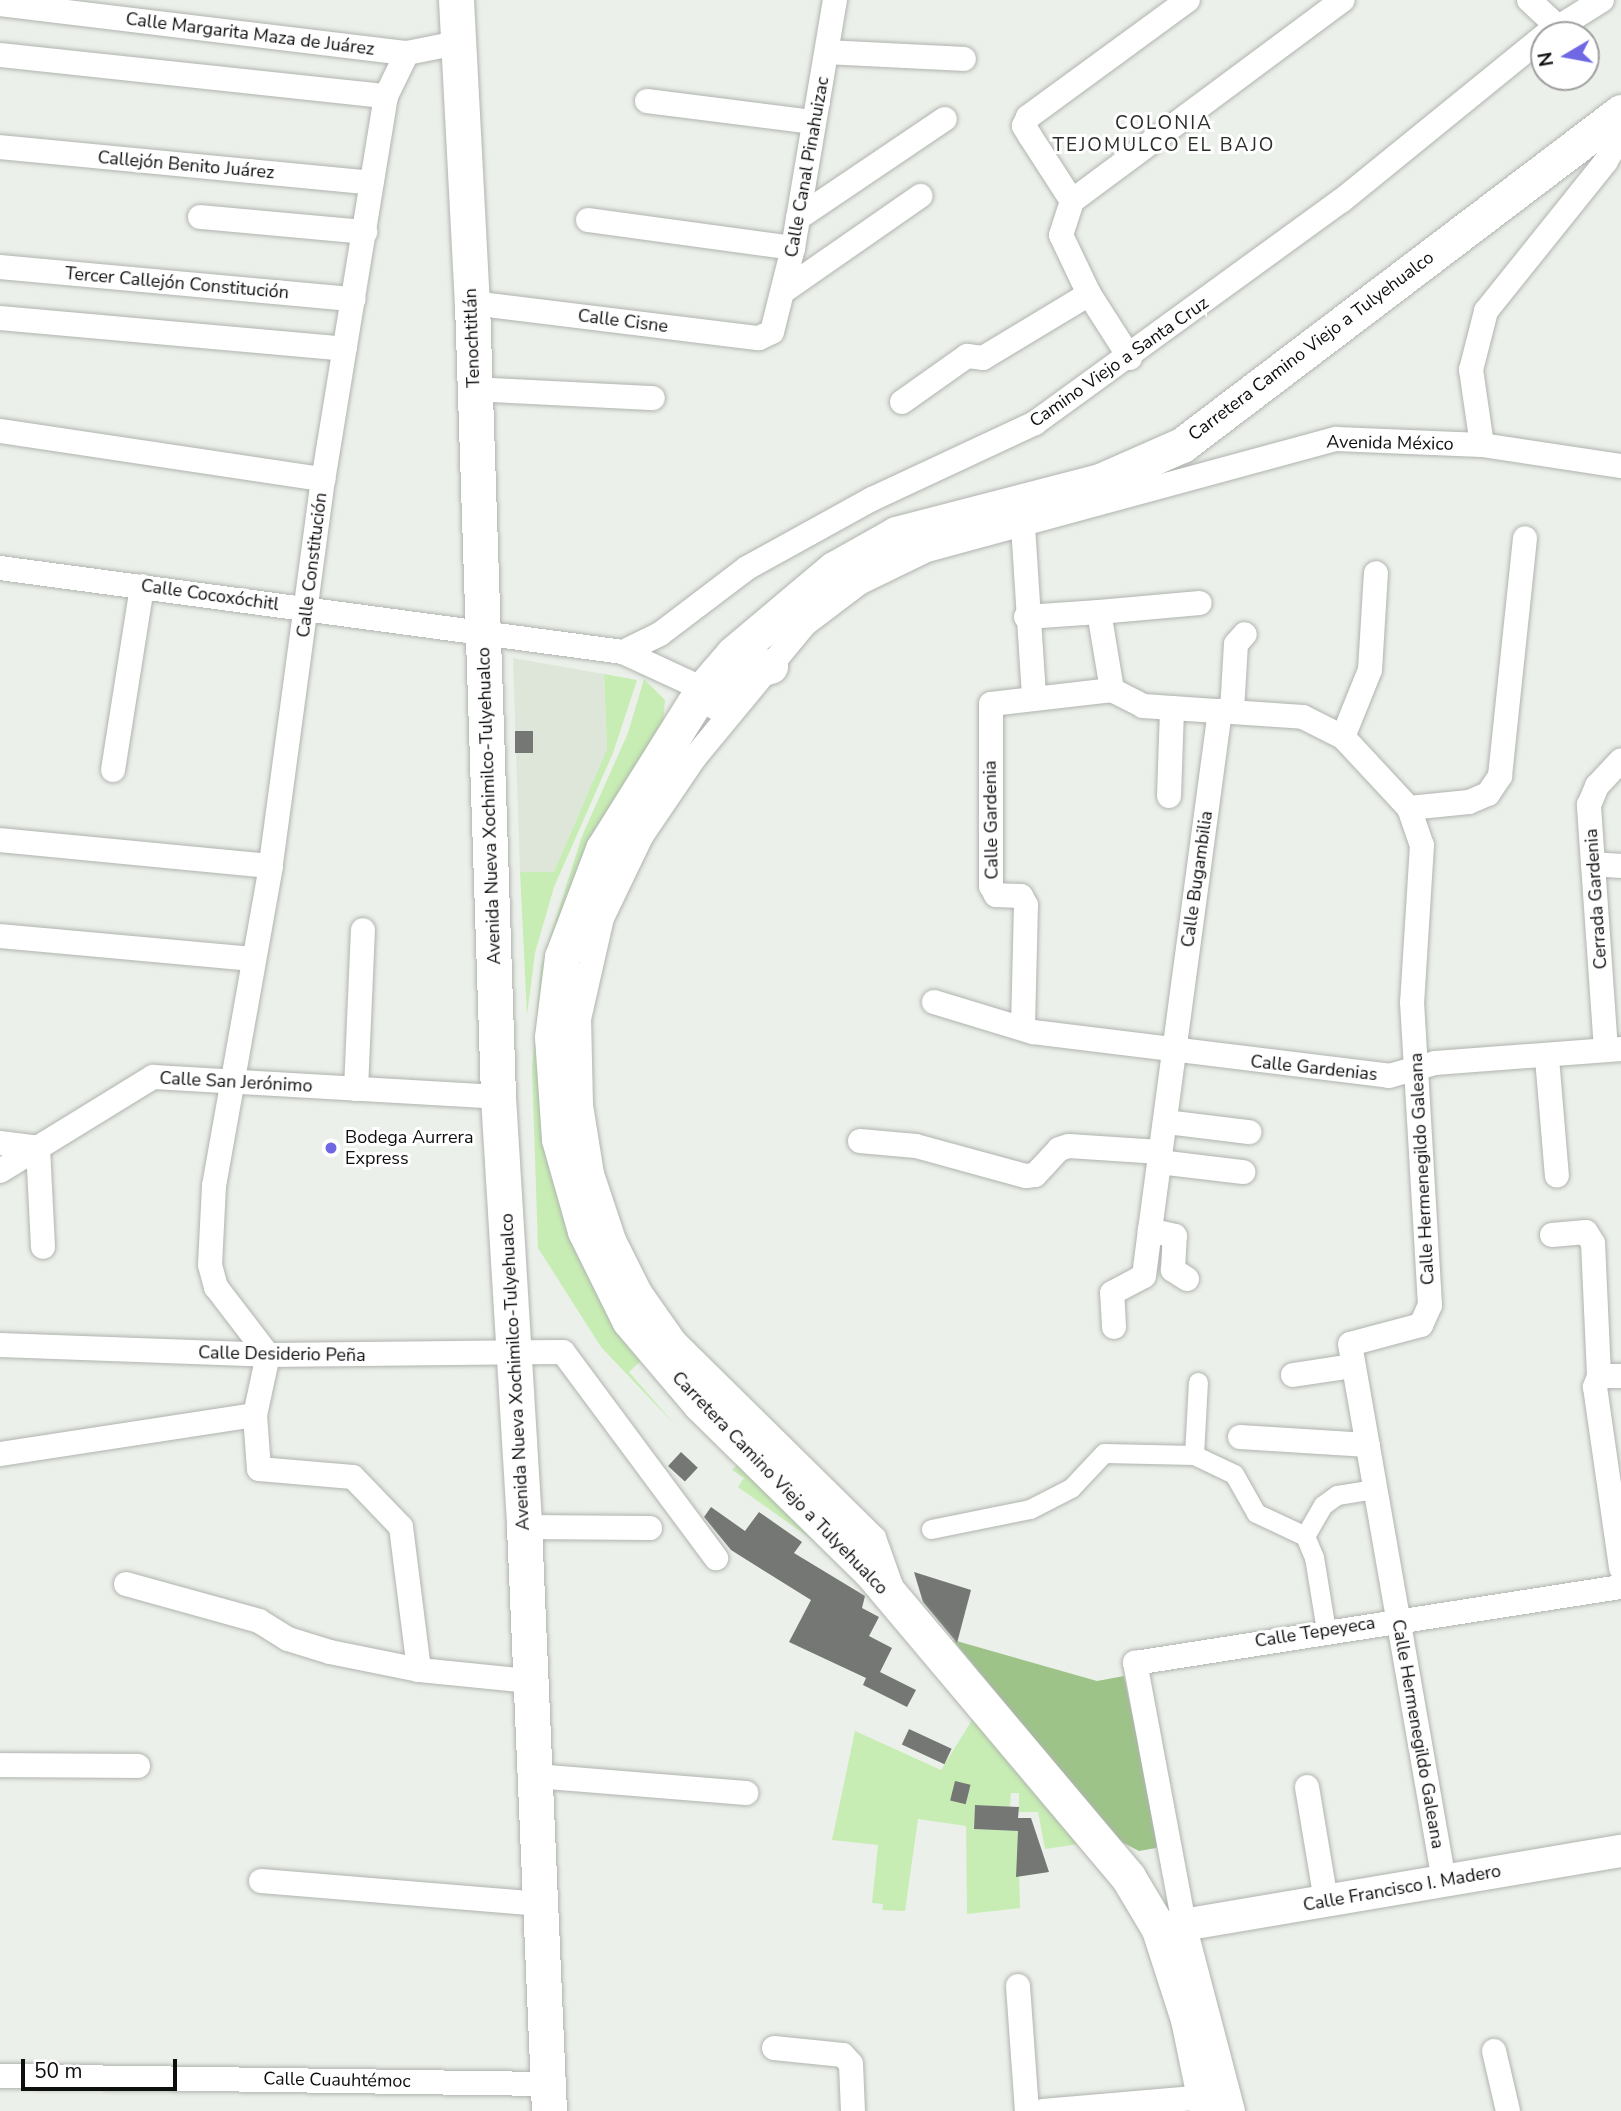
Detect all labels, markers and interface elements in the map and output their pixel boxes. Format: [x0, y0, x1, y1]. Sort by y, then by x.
street label: Calle Margarita Maza de Juárez [124, 8, 376, 60]
north arrow [1530, 21, 1600, 91]
text: N [1532, 50, 1560, 69]
street label: Calle Canal Pinahuizac [780, 75, 834, 259]
district label: COLONIA TEJOMULCO EL BAJO [1055, 113, 1273, 157]
street label: Callejón Benito Juárez [97, 147, 275, 183]
street label: Carretera Camino Viejo a Tulyehualco [1184, 247, 1438, 445]
street label: Tercer Callejón Constitución [64, 262, 290, 304]
street label: Tenochtitlán [459, 288, 485, 388]
street label: Camino Viejo a Santa Cruz [1025, 292, 1213, 432]
street label: Calle Cisne [577, 305, 669, 337]
street label: Avenida México [1326, 431, 1454, 455]
street label: Calle Constitución [292, 491, 332, 639]
street label: Calle Cocoxóchitl [140, 575, 280, 615]
street label: Avenida Nueva Xochimilco-Tulyehualco [473, 647, 505, 965]
street label: Calle Gardenia [979, 760, 1003, 880]
street label: Calle Bugambilia [1177, 809, 1217, 949]
street label: Cerrada Gardenia [1580, 828, 1612, 970]
street label: Calle Gardenias [1249, 1051, 1379, 1085]
street label: Calle Hermenegildo Galeana [1405, 1052, 1439, 1286]
street label: Calle San Jerónimo [159, 1067, 313, 1097]
place label: Bodega Aurrera Express [345, 1127, 473, 1170]
marker: Bodega Aurrera Express [323, 1140, 339, 1156]
street label: Avenida Nueva Xochimilco-Tulyehualco [496, 1213, 534, 1531]
street label: Calle Desiderio Peña [198, 1342, 366, 1366]
street label: Carretera Camino Viejo a Tulyehualco [667, 1367, 893, 1599]
street label: Calle Tepeyeca [1253, 1612, 1377, 1652]
street label: Calle Hermenegildo Galeana [1387, 1618, 1449, 1850]
street label: Calle Francisco I. Madero [1301, 1860, 1503, 1916]
scale bar [24, 2044, 180, 2088]
text: 50 m [34, 2057, 83, 2085]
street label: Calle Cuauhtémoc [263, 2068, 411, 2092]

